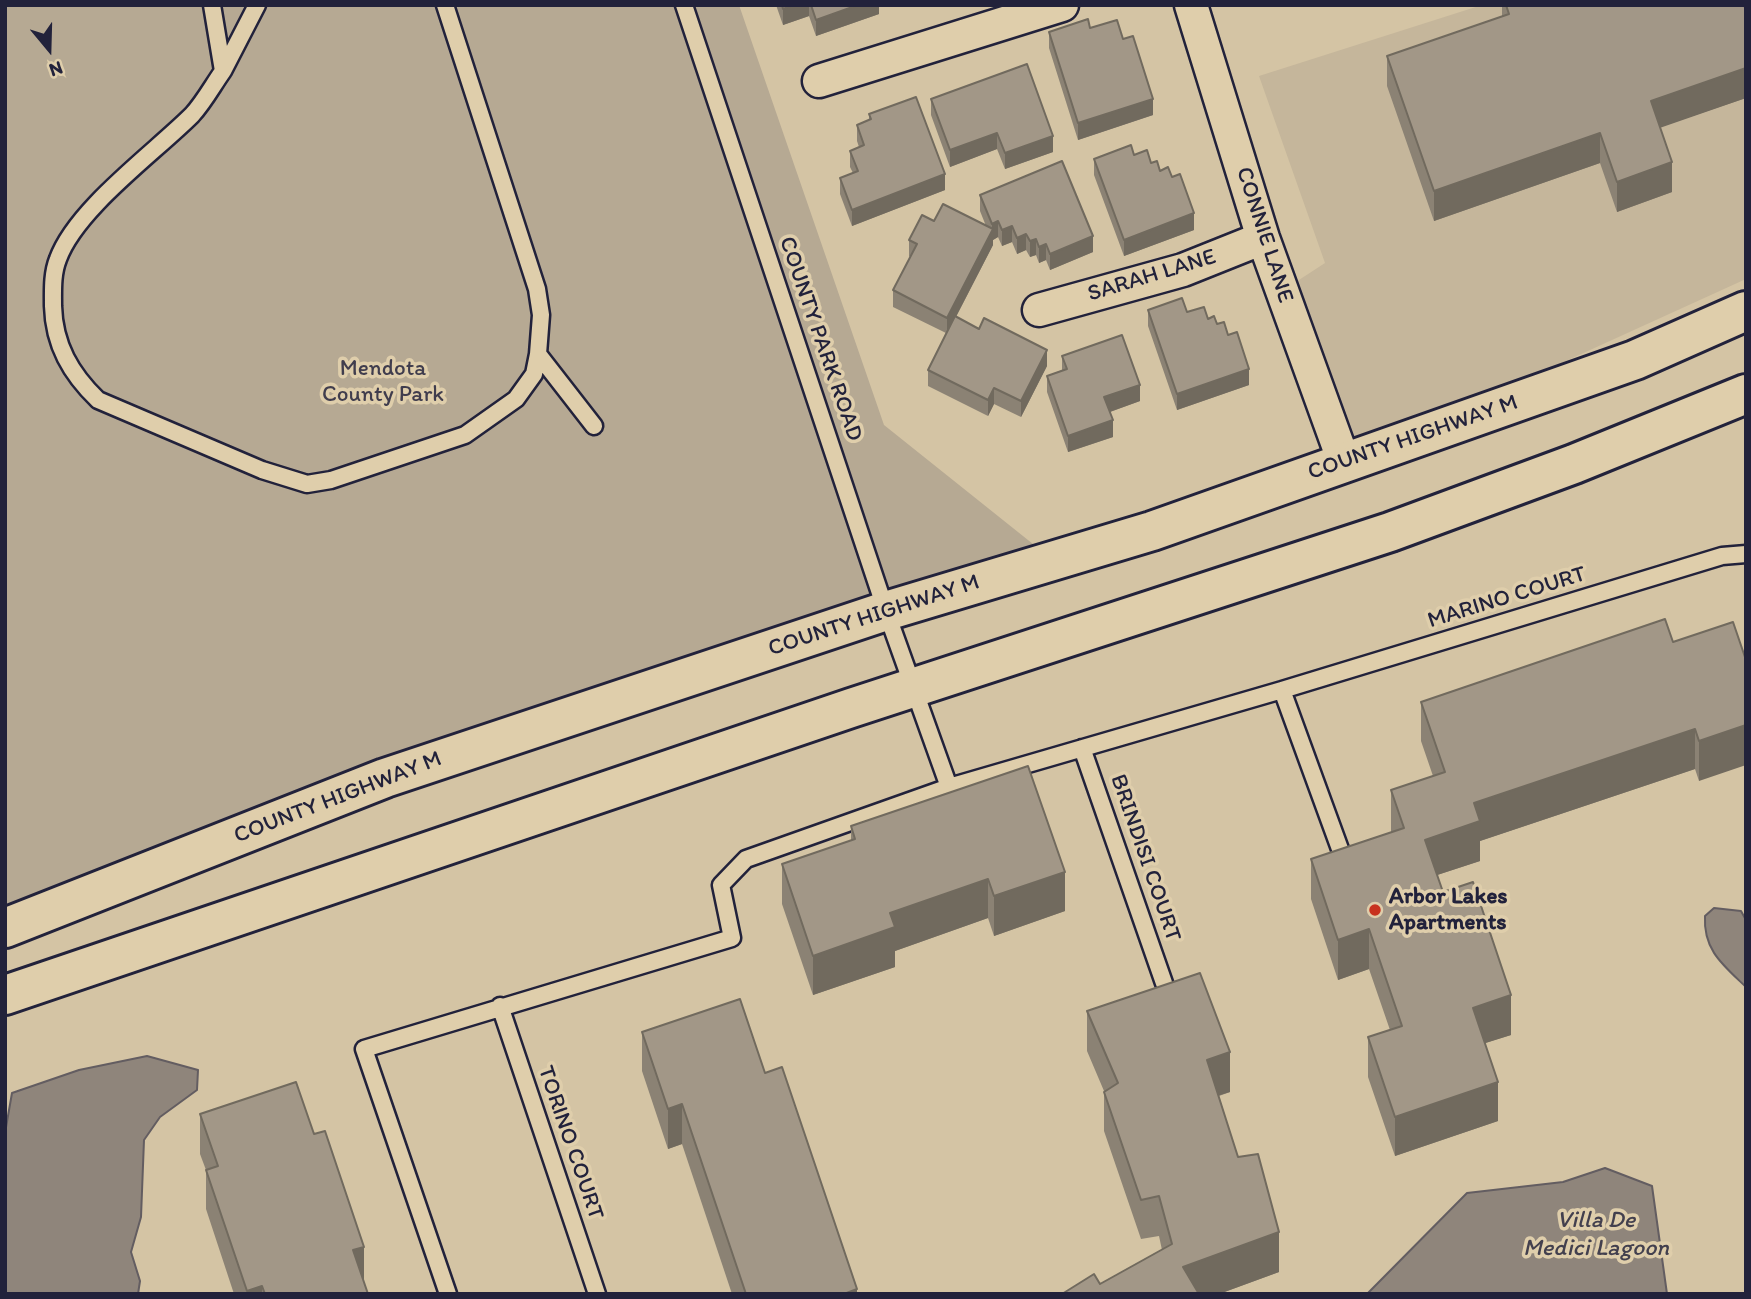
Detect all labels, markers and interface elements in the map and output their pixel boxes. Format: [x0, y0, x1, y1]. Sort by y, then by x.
north arrow [14, 14, 84, 84]
text: N [46, 56, 66, 82]
street label: CONNIE LANE [1229, 164, 1299, 306]
street label: COUNTY PARK ROAD [772, 233, 868, 445]
street label: SARAH LANE [1085, 243, 1219, 309]
park label: Mendota County Park [322, 355, 444, 409]
street label: COUNTY HIGHWAY M [1304, 389, 1522, 487]
street label: MARINO COURT [1424, 561, 1590, 635]
street label: COUNTY HIGHWAY M [765, 569, 983, 663]
street label: COUNTY HIGHWAY M [230, 746, 446, 850]
street label: BRINDISI COURT [1103, 771, 1187, 945]
place label: Arbor Lakes Apartments [1389, 883, 1508, 937]
marker: Arbor Lakes Apartments [1367, 902, 1383, 918]
street label: TORINO COURT [531, 1062, 609, 1224]
water label: Villa De Medici Lagoon [1523, 1207, 1669, 1263]

